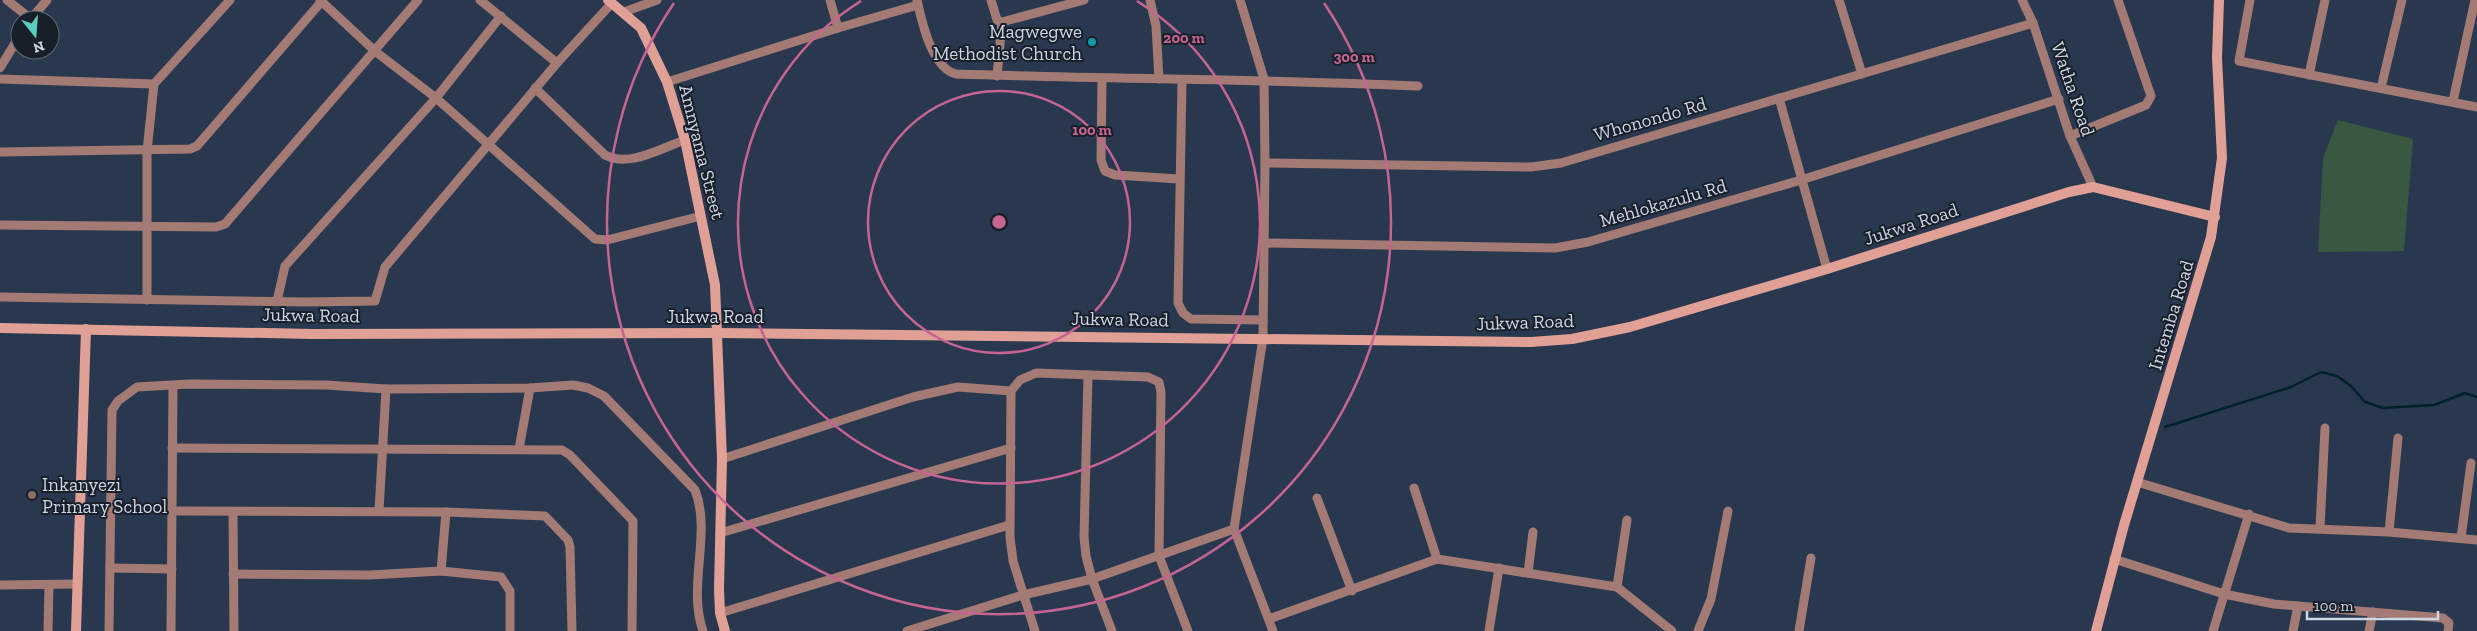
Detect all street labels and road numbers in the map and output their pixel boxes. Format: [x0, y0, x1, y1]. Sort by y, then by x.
street label: Watha Road [2046, 39, 2100, 140]
street label: Amnyama Street [674, 82, 730, 222]
street label: Whonondo Rd [1591, 92, 1710, 146]
street label: Mehlokazulu Rd [1597, 174, 1730, 232]
street label: Jukwa Road [1861, 198, 1962, 250]
street label: Intemba Road [2143, 257, 2199, 373]
street label: Jukwa Road [262, 303, 361, 327]
street label: Jukwa Road [666, 305, 764, 328]
street label: Jukwa Road [1071, 307, 1170, 331]
street label: Jukwa Road [1476, 309, 1575, 335]

